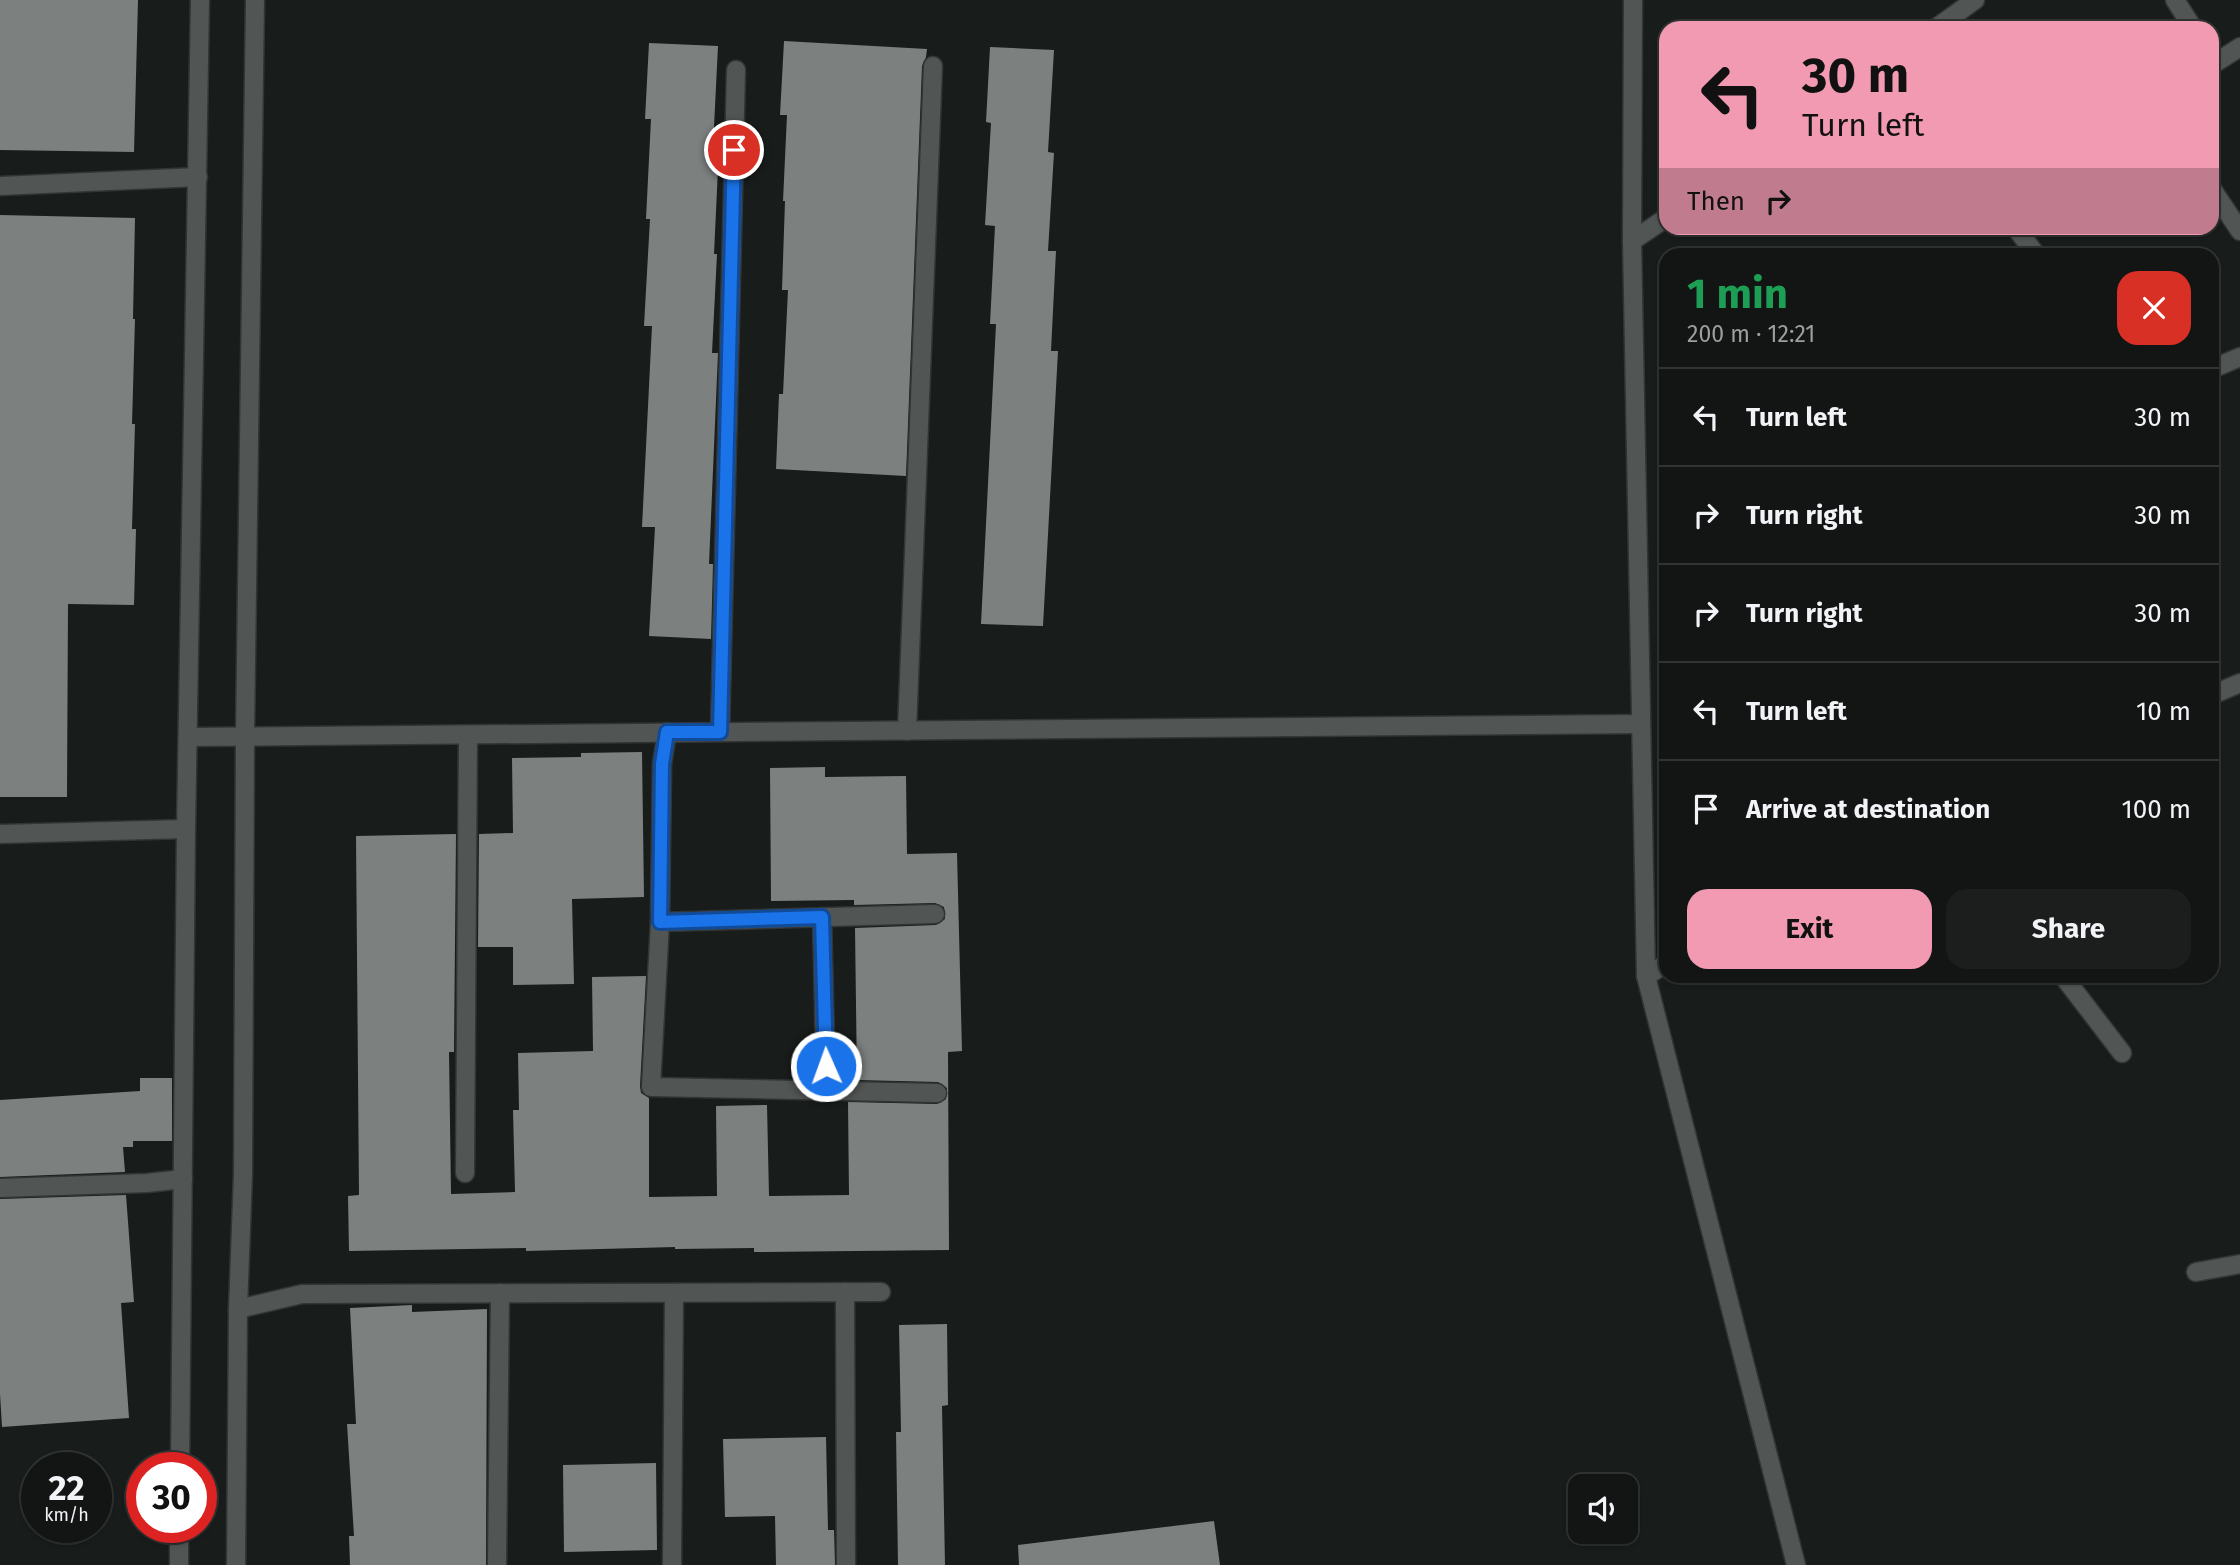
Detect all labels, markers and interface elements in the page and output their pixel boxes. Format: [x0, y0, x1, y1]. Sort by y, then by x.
text: 30 m [1802, 46, 1909, 105]
icon: left [1687, 49, 1778, 140]
text: Turn left [1802, 106, 1924, 144]
pin [704, 120, 764, 180]
icon: arrive [715, 131, 753, 169]
icon: right [1759, 182, 1797, 220]
text: Then [1687, 186, 1745, 217]
text: 1 min [1687, 269, 1788, 319]
button: close [2117, 271, 2191, 345]
text: 200 m · 12:21 [1687, 320, 1815, 348]
icon: left [1687, 398, 1725, 436]
text: Turn left [1746, 402, 1847, 433]
text: 30 m [2134, 402, 2191, 433]
icon: right [1687, 496, 1725, 534]
text: Turn right [1746, 500, 1863, 531]
text: 30 m [2134, 500, 2191, 531]
icon: right [1687, 594, 1725, 632]
text: Turn right [1746, 598, 1863, 629]
text: 30 m [2134, 598, 2191, 629]
icon: left [1687, 692, 1725, 730]
text: Turn left [1746, 696, 1847, 727]
text: 10 m [2136, 696, 2191, 727]
icon: arrive [1687, 790, 1725, 828]
text: Arrive at destination [1746, 794, 1990, 825]
text: 100 m [2122, 794, 2191, 825]
button: Exit [1687, 889, 1932, 969]
button: Share [1946, 889, 2191, 969]
position arrow [789, 1029, 863, 1103]
speed limit sign: 30 [126, 1452, 217, 1543]
text: 22 [48, 1467, 85, 1509]
map controls [1568, 1474, 1638, 1544]
button: sound [1568, 1474, 1638, 1544]
text: km/h [44, 1504, 89, 1526]

